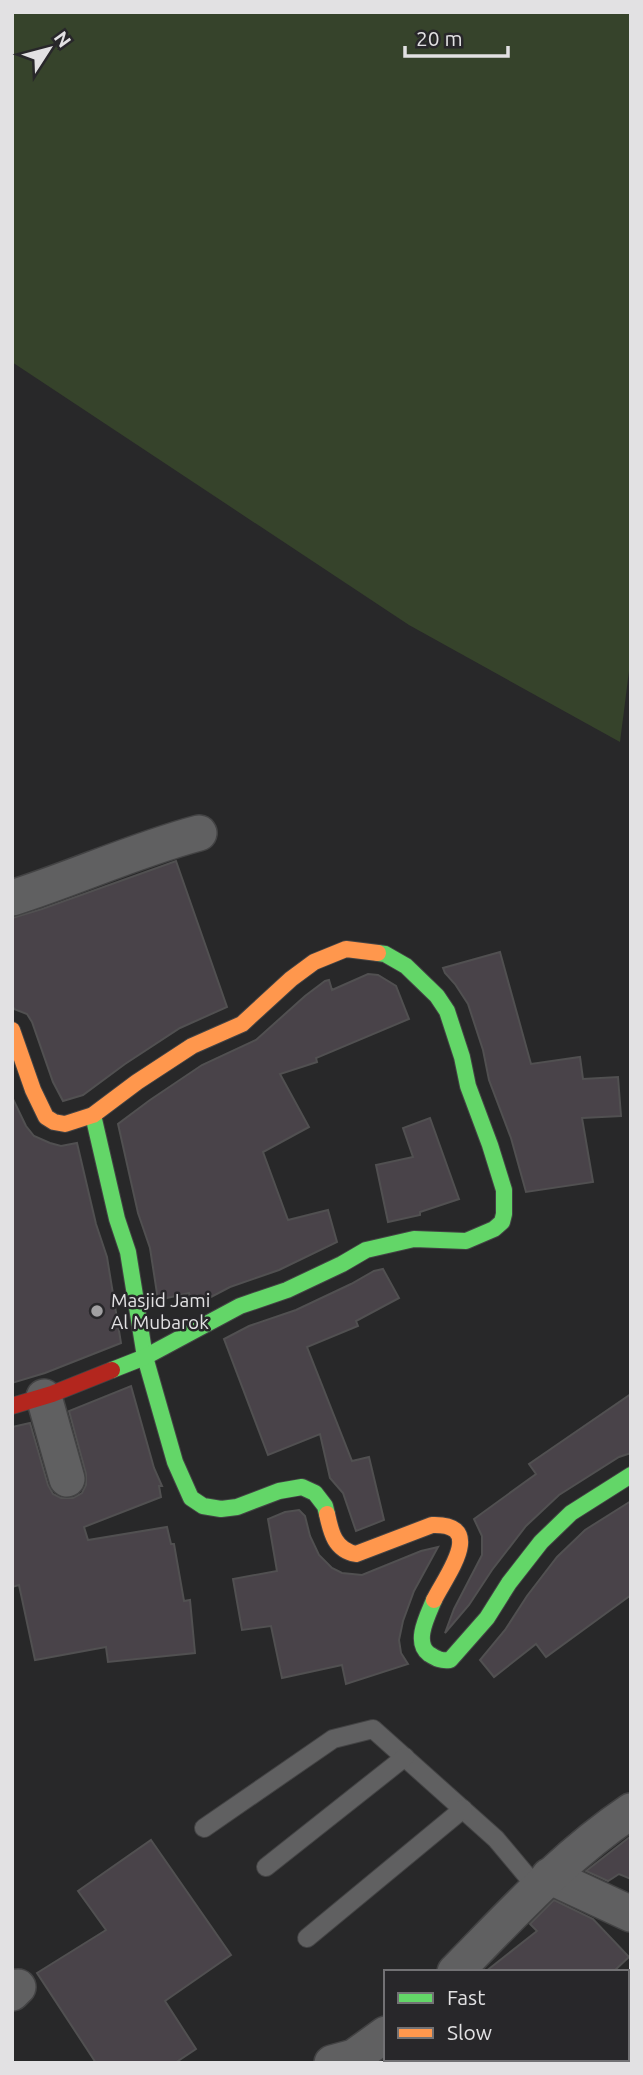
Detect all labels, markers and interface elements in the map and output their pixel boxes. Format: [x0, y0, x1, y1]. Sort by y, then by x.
north arrow [14, 14, 84, 84]
scale bar [405, 14, 508, 58]
text: 20 m [416, 26, 463, 50]
text: N [50, 27, 76, 51]
place label: Masjid Jami Al Mubarok [111, 1289, 210, 1333]
marker: Masjid Jami Al Mubarok [89, 1303, 105, 1319]
legend [384, 1970, 629, 2061]
text: Fast [447, 1985, 485, 2009]
text: Slow [447, 2020, 492, 2044]

